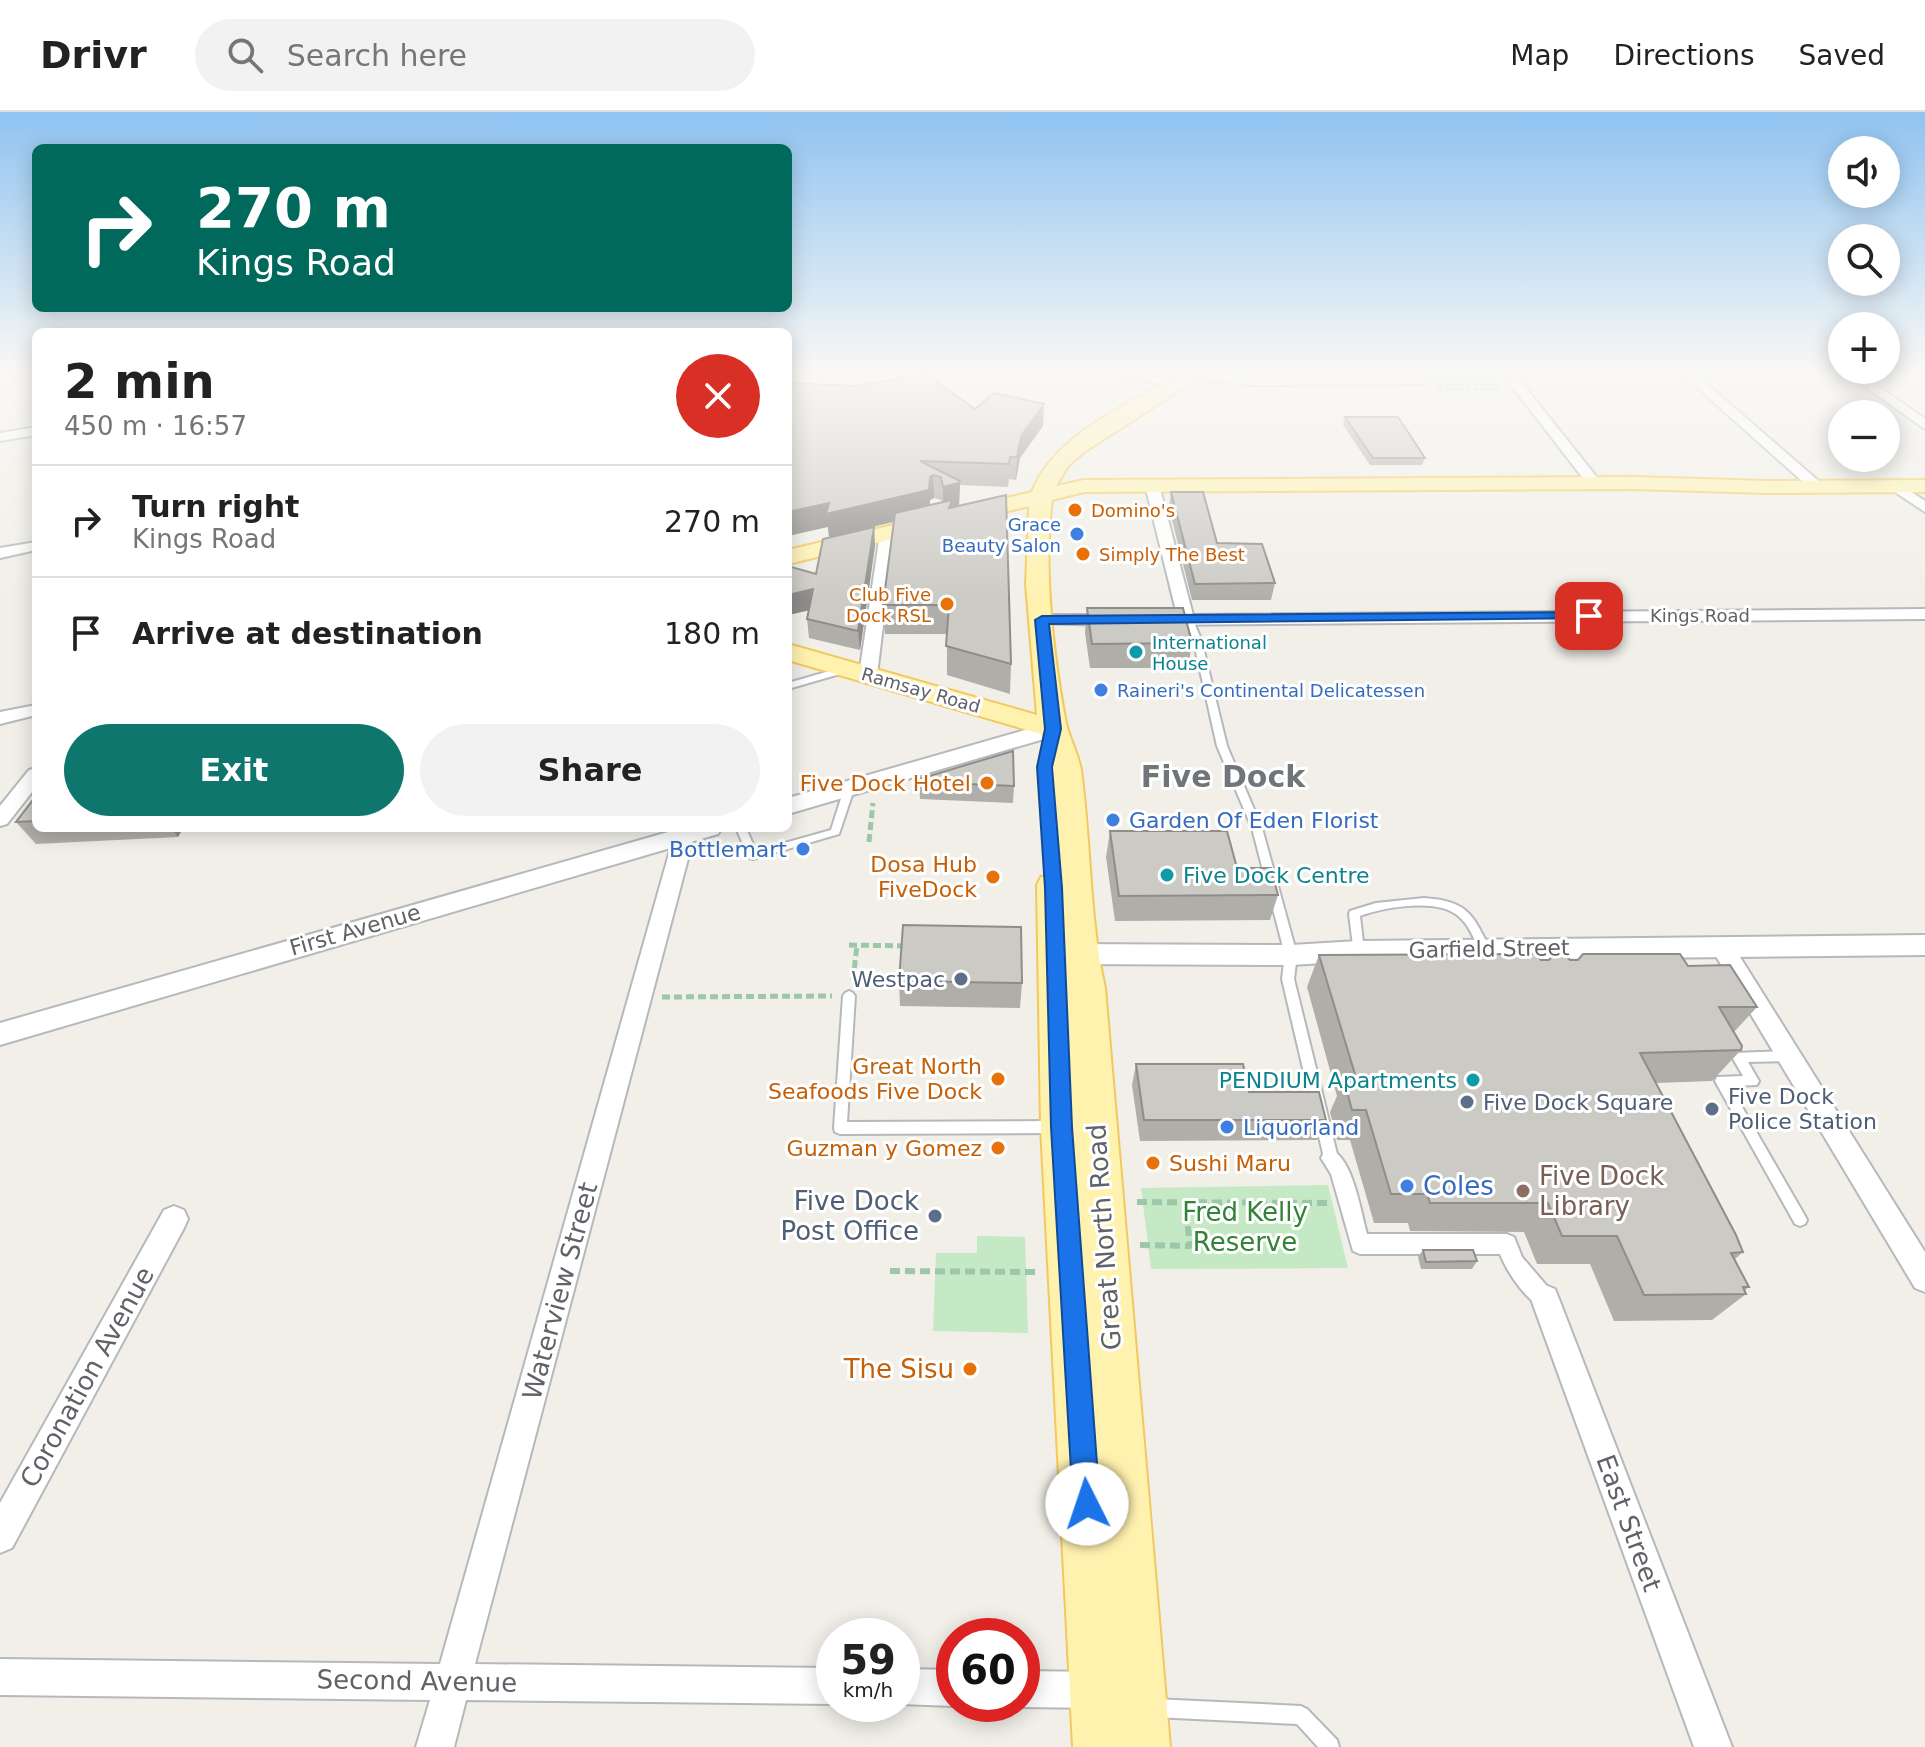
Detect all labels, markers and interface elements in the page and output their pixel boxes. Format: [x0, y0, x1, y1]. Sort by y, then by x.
search box [195, 19, 755, 91]
text: Drivr [40, 33, 147, 77]
icon: search [223, 33, 267, 77]
text: Search here [287, 38, 467, 73]
text: Map [1510, 39, 1569, 72]
text: Directions [1613, 39, 1754, 72]
text: Saved [1798, 39, 1885, 72]
map controls [1828, 136, 1900, 472]
button: sound [1828, 136, 1900, 208]
text: 270 m [196, 175, 391, 240]
icon: right [64, 176, 168, 280]
button: search [1828, 224, 1900, 296]
text: Kings Road [196, 242, 396, 283]
button: + [1828, 312, 1900, 384]
text: 2 min [64, 353, 215, 409]
button: close [676, 354, 760, 438]
button: − [1828, 400, 1900, 472]
text: 450 m · 16:57 [64, 411, 247, 441]
text: Turn right [132, 489, 299, 524]
icon: right [64, 499, 108, 543]
place label: Domino's [1091, 500, 1175, 521]
marker: Domino's [1066, 501, 1084, 519]
text: 270 m [664, 504, 760, 539]
place label: Grace Beauty Salon [942, 514, 1061, 556]
text: Kings Road [132, 524, 276, 554]
marker: Grace Beauty Salon [1068, 525, 1086, 543]
place label: Simply The Best [1099, 544, 1245, 565]
marker: Simply The Best [1074, 545, 1092, 563]
pin [1555, 582, 1623, 650]
place label: Club Five Dock RSL [846, 584, 931, 626]
icon: arrive [1567, 594, 1611, 638]
marker: Club Five Dock RSL [938, 595, 956, 613]
street label: Kings Road [1650, 605, 1750, 626]
icon: arrive [64, 611, 108, 655]
text: Arrive at destination [132, 616, 483, 651]
text: 180 m [664, 616, 760, 651]
place label: International House [1152, 632, 1267, 674]
marker: International House [1127, 643, 1145, 661]
street label: Ramsay Road [859, 663, 983, 717]
place label: Raineri's Continental Delicatessen [1117, 680, 1425, 701]
marker: Raineri's Continental Delicatessen [1092, 681, 1110, 699]
button: Exit [64, 724, 404, 816]
button: Share [420, 724, 760, 816]
district label: Five Dock [1141, 759, 1306, 794]
place label: Five Dock Hotel [800, 771, 971, 796]
marker: Five Dock Hotel [978, 774, 996, 792]
place label: Garden Of Eden Florist [1129, 808, 1379, 833]
marker: Garden Of Eden Florist [1104, 811, 1122, 829]
place label: Bottlemart [669, 837, 787, 862]
marker: Bottlemart [794, 840, 812, 858]
place label: Dosa Hub FiveDock [870, 852, 977, 902]
place label: Five Dock Centre [1183, 863, 1370, 888]
marker: Five Dock Centre [1158, 866, 1176, 884]
marker: Dosa Hub FiveDock [984, 868, 1002, 886]
street label: First Avenue [287, 899, 423, 961]
street label: Garfield Street [1408, 935, 1570, 963]
place label: Westpac [851, 967, 945, 992]
marker: Westpac [952, 970, 970, 988]
place label: Great North Seafoods Five Dock [768, 1054, 982, 1104]
place label: PENDIUM Apartments [1219, 1068, 1457, 1093]
marker: Great North Seafoods Five Dock [989, 1070, 1007, 1088]
marker: PENDIUM Apartments [1464, 1071, 1482, 1089]
place label: Five Dock Police Station [1728, 1084, 1877, 1134]
place label: Five Dock Square [1483, 1090, 1673, 1115]
marker: Five Dock Square [1458, 1093, 1476, 1111]
marker: Five Dock Police Station [1703, 1100, 1721, 1118]
place label: Liquorland [1243, 1115, 1359, 1140]
marker: Liquorland [1218, 1118, 1236, 1136]
street label: Great North Road [1081, 1123, 1127, 1351]
place label: Guzman y Gomez [787, 1136, 982, 1161]
marker: Guzman y Gomez [989, 1139, 1007, 1157]
place label: Sushi Maru [1169, 1151, 1291, 1176]
marker: Sushi Maru [1144, 1154, 1162, 1172]
place label: Five Dock Library [1539, 1161, 1664, 1221]
place label: Coles [1423, 1171, 1494, 1201]
marker: Coles [1398, 1177, 1416, 1195]
street label: Waterview Street [517, 1179, 603, 1403]
marker: Five Dock Library [1514, 1182, 1532, 1200]
place label: Five Dock Post Office [780, 1186, 919, 1246]
park label: Fred Kelly Reserve [1182, 1197, 1308, 1257]
marker: Five Dock Post Office [926, 1207, 944, 1225]
street label: Coronation Avenue [14, 1262, 160, 1492]
place label: The Sisu [843, 1354, 954, 1384]
marker: The Sisu [961, 1360, 979, 1378]
street label: East Street [1590, 1451, 1668, 1595]
position arrow [1045, 1462, 1129, 1546]
speed limit sign: 60 [936, 1618, 1040, 1722]
text: 59 [840, 1637, 896, 1683]
street label: Second Avenue [316, 1664, 518, 1698]
text: km/h [843, 1678, 893, 1702]

